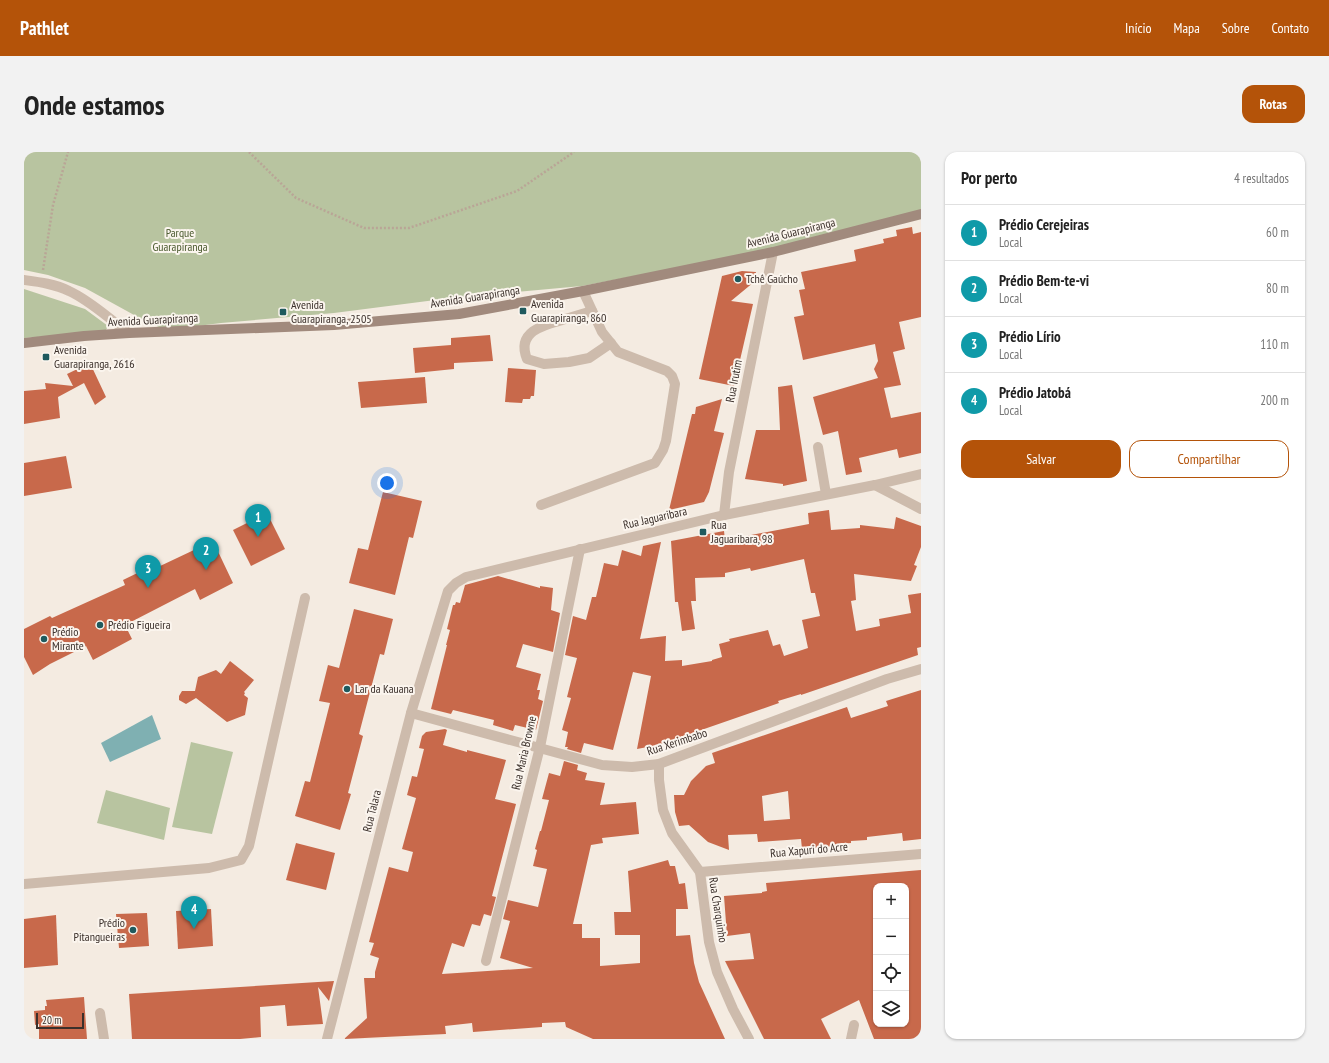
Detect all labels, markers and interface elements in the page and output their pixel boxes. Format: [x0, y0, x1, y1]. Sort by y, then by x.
text: Pathlet [20, 16, 69, 40]
text: Início [1125, 19, 1152, 37]
text: Mapa [1174, 19, 1200, 37]
text: Sobre [1222, 19, 1250, 37]
text: Contato [1272, 19, 1309, 37]
button: Rotas [1242, 85, 1305, 123]
text: Onde estamos [24, 86, 165, 123]
text: Por perto [961, 167, 1017, 189]
text: 4 resultados [1234, 170, 1289, 187]
street label: Avenida Guarapiranga [745, 214, 837, 251]
text: Prédio Cerejeiras [999, 215, 1089, 234]
text: 1 [971, 224, 977, 241]
text: 60 m [1266, 224, 1289, 241]
park label: Parque Guarapiranga [152, 225, 208, 254]
text: Local [999, 234, 1022, 251]
place label: Tchê Gaúcho [746, 271, 798, 286]
text: Prédio Bem-te-vi [999, 271, 1089, 290]
marker: Tchê Gaúcho [733, 274, 743, 284]
text: 2 [971, 280, 977, 297]
text: 80 m [1266, 280, 1289, 297]
street label: Avenida Guarapiranga [429, 282, 521, 311]
text: Local [999, 290, 1022, 307]
place label: Avenida Guarapiranga, 860 [531, 296, 606, 325]
place label: Avenida Guarapiranga, 2505 [291, 297, 372, 326]
marker: Avenida Guarapiranga, 860 [518, 306, 528, 316]
marker: Avenida Guarapiranga, 2505 [278, 307, 288, 317]
street label: Avenida Guarapiranga [107, 310, 199, 329]
text: Prédio Lírio [999, 327, 1061, 346]
text: 3 [971, 336, 977, 353]
text: 110 m [1260, 336, 1289, 353]
place label: Avenida Guarapiranga, 2616 [54, 342, 135, 371]
text: Local [999, 346, 1022, 363]
marker: Avenida Guarapiranga, 2616 [41, 352, 51, 362]
street label: Rua Irutim [722, 358, 745, 404]
text: Prédio Jatobá [999, 383, 1071, 402]
text: 4 [971, 392, 977, 409]
text: 200 m [1260, 392, 1289, 409]
text: Local [999, 402, 1022, 419]
button: Salvar [961, 440, 1121, 478]
button: Compartilhar [1129, 440, 1289, 478]
your location [377, 473, 397, 493]
street label: Rua Jaguaribara [621, 503, 689, 532]
pin: 1 [245, 504, 271, 537]
place label: Rua Jaguaribara, 98 [710, 517, 773, 546]
marker: Rua Jaguaribara, 98 [698, 527, 708, 537]
pin: 2 [193, 537, 219, 570]
pin: 3 [135, 555, 161, 588]
place label: Prédio Figueira [108, 617, 171, 632]
marker: Prédio Figueira [95, 620, 105, 630]
place label: Prédio Mirante [52, 624, 84, 653]
marker: Prédio Mirante [39, 634, 49, 644]
place label: Lar da Kauana [355, 681, 414, 696]
marker: Lar da Kauana [342, 684, 352, 694]
street label: Rua Maria Browne [508, 714, 539, 791]
street label: Rua Xerimbabo [645, 725, 709, 758]
street label: Rua Talara [359, 788, 384, 833]
street label: Rua Xapuri do Acre [769, 839, 849, 860]
street label: Rua Charquinho [706, 876, 731, 944]
map controls [873, 883, 909, 1027]
button: + [873, 883, 909, 919]
pin: 4 [181, 896, 207, 929]
place label: Prédio Pitangueiras [74, 915, 125, 944]
button: − [873, 919, 909, 955]
marker: Prédio Pitangueiras [128, 925, 138, 935]
button: locate [873, 955, 909, 991]
button: layers [873, 991, 909, 1027]
scale bar [36, 1011, 84, 1030]
text: 20 m [42, 1013, 61, 1027]

